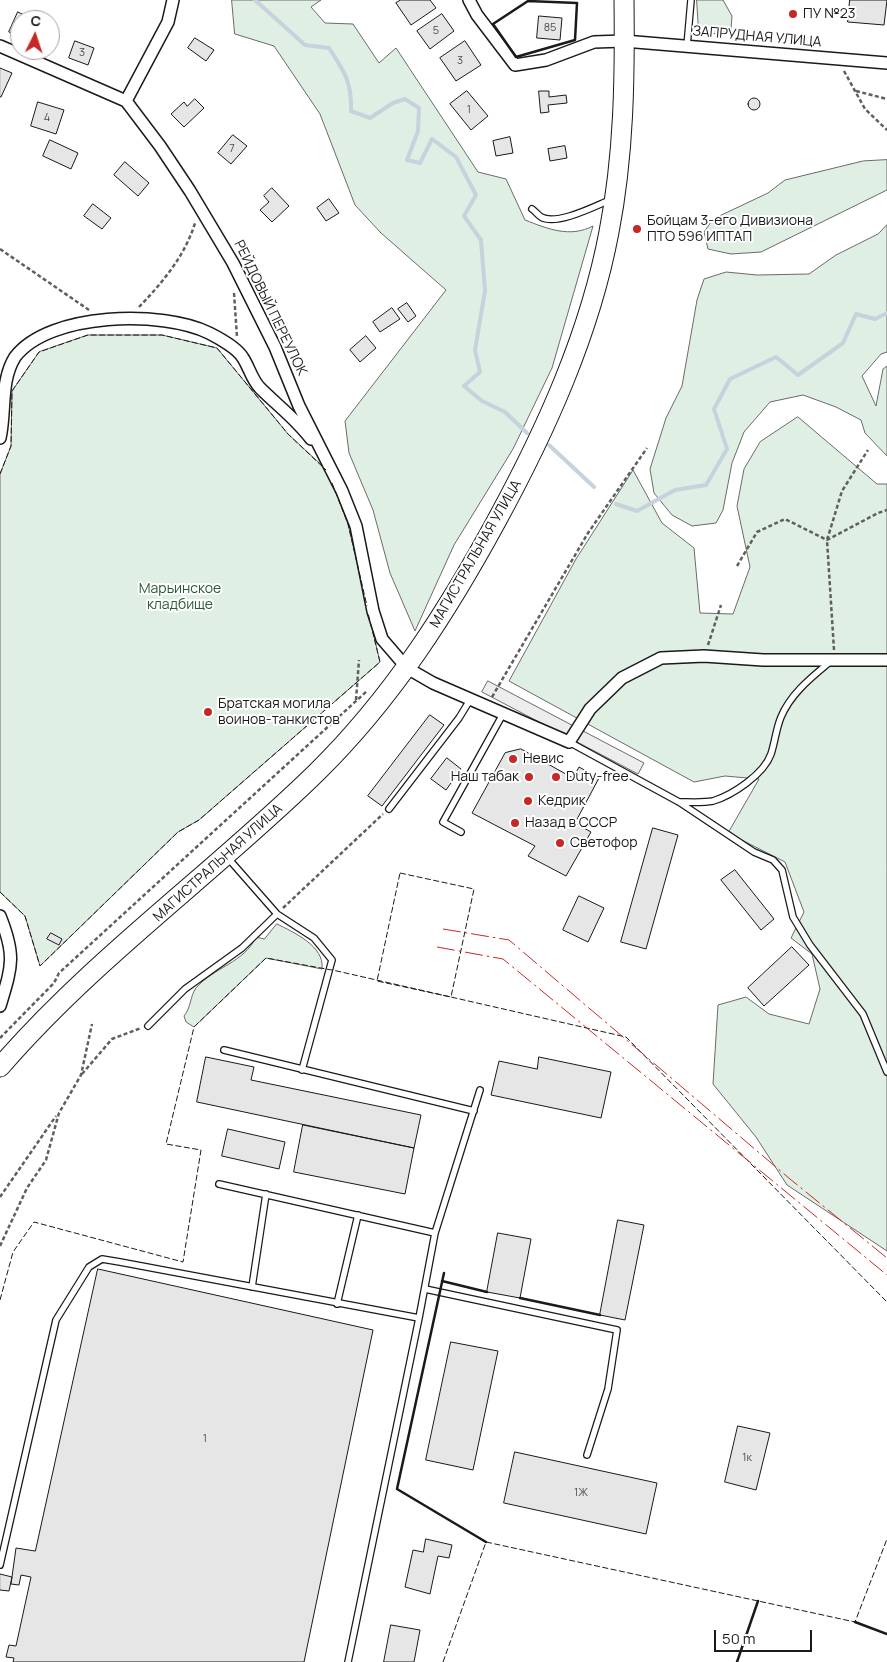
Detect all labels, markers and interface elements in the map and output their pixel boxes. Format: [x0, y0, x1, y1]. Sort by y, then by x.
place label: ПУ №23 [803, 6, 855, 22]
marker: ПУ №23 [787, 8, 799, 20]
north arrow [10, 10, 60, 60]
text: С [30, 11, 42, 30]
house number: 85 [544, 21, 556, 35]
street label: ЗАПРУДНАЯ УЛИЦА [692, 23, 822, 51]
house number: 5 [433, 24, 439, 38]
house number: 3 [79, 46, 85, 60]
house number: 3 [457, 54, 463, 68]
house number: 1 [467, 103, 471, 117]
house number: 4 [44, 111, 50, 125]
house number: 7 [229, 142, 235, 156]
place label: Бойцам 3-его Дивизиона ПТО 596 ИПТАП [647, 213, 813, 246]
marker: Бойцам 3-его Дивизиона ПТО 596 ИПТАП [631, 223, 643, 235]
street label: РЕЙДОВЫЙ ПЕРЕУЛОК [230, 238, 310, 378]
street label: МАГИСТРАЛЬНАЯ УЛИЦА [427, 477, 525, 631]
park label: Марьинское кладбище [139, 581, 221, 614]
place label: Братская могила воинов-танкистов [218, 696, 340, 729]
marker: Братская могила воинов-танкистов [202, 706, 214, 718]
place label: Невис [523, 751, 564, 767]
marker: Невис [507, 753, 519, 765]
place label: Наш табак [451, 769, 519, 785]
place label: Duty-free [566, 769, 629, 785]
marker: Наш табак [523, 771, 535, 783]
marker: Duty-free [550, 771, 562, 783]
place label: Кедрик [538, 793, 586, 809]
marker: Кедрик [522, 795, 534, 807]
street label: МАГИСТРАЛЬНАЯ УЛИЦА [150, 801, 286, 925]
place label: Назад в СССР [525, 815, 617, 831]
marker: Назад в СССР [509, 817, 521, 829]
place label: Светофор [570, 835, 637, 851]
marker: Светофор [554, 837, 566, 849]
house number: 1 [203, 1432, 207, 1446]
house number: 1к [742, 1451, 752, 1465]
house number: 1Ж [574, 1486, 588, 1500]
scale bar [717, 1620, 814, 1652]
text: 50 m [722, 1628, 756, 1649]

